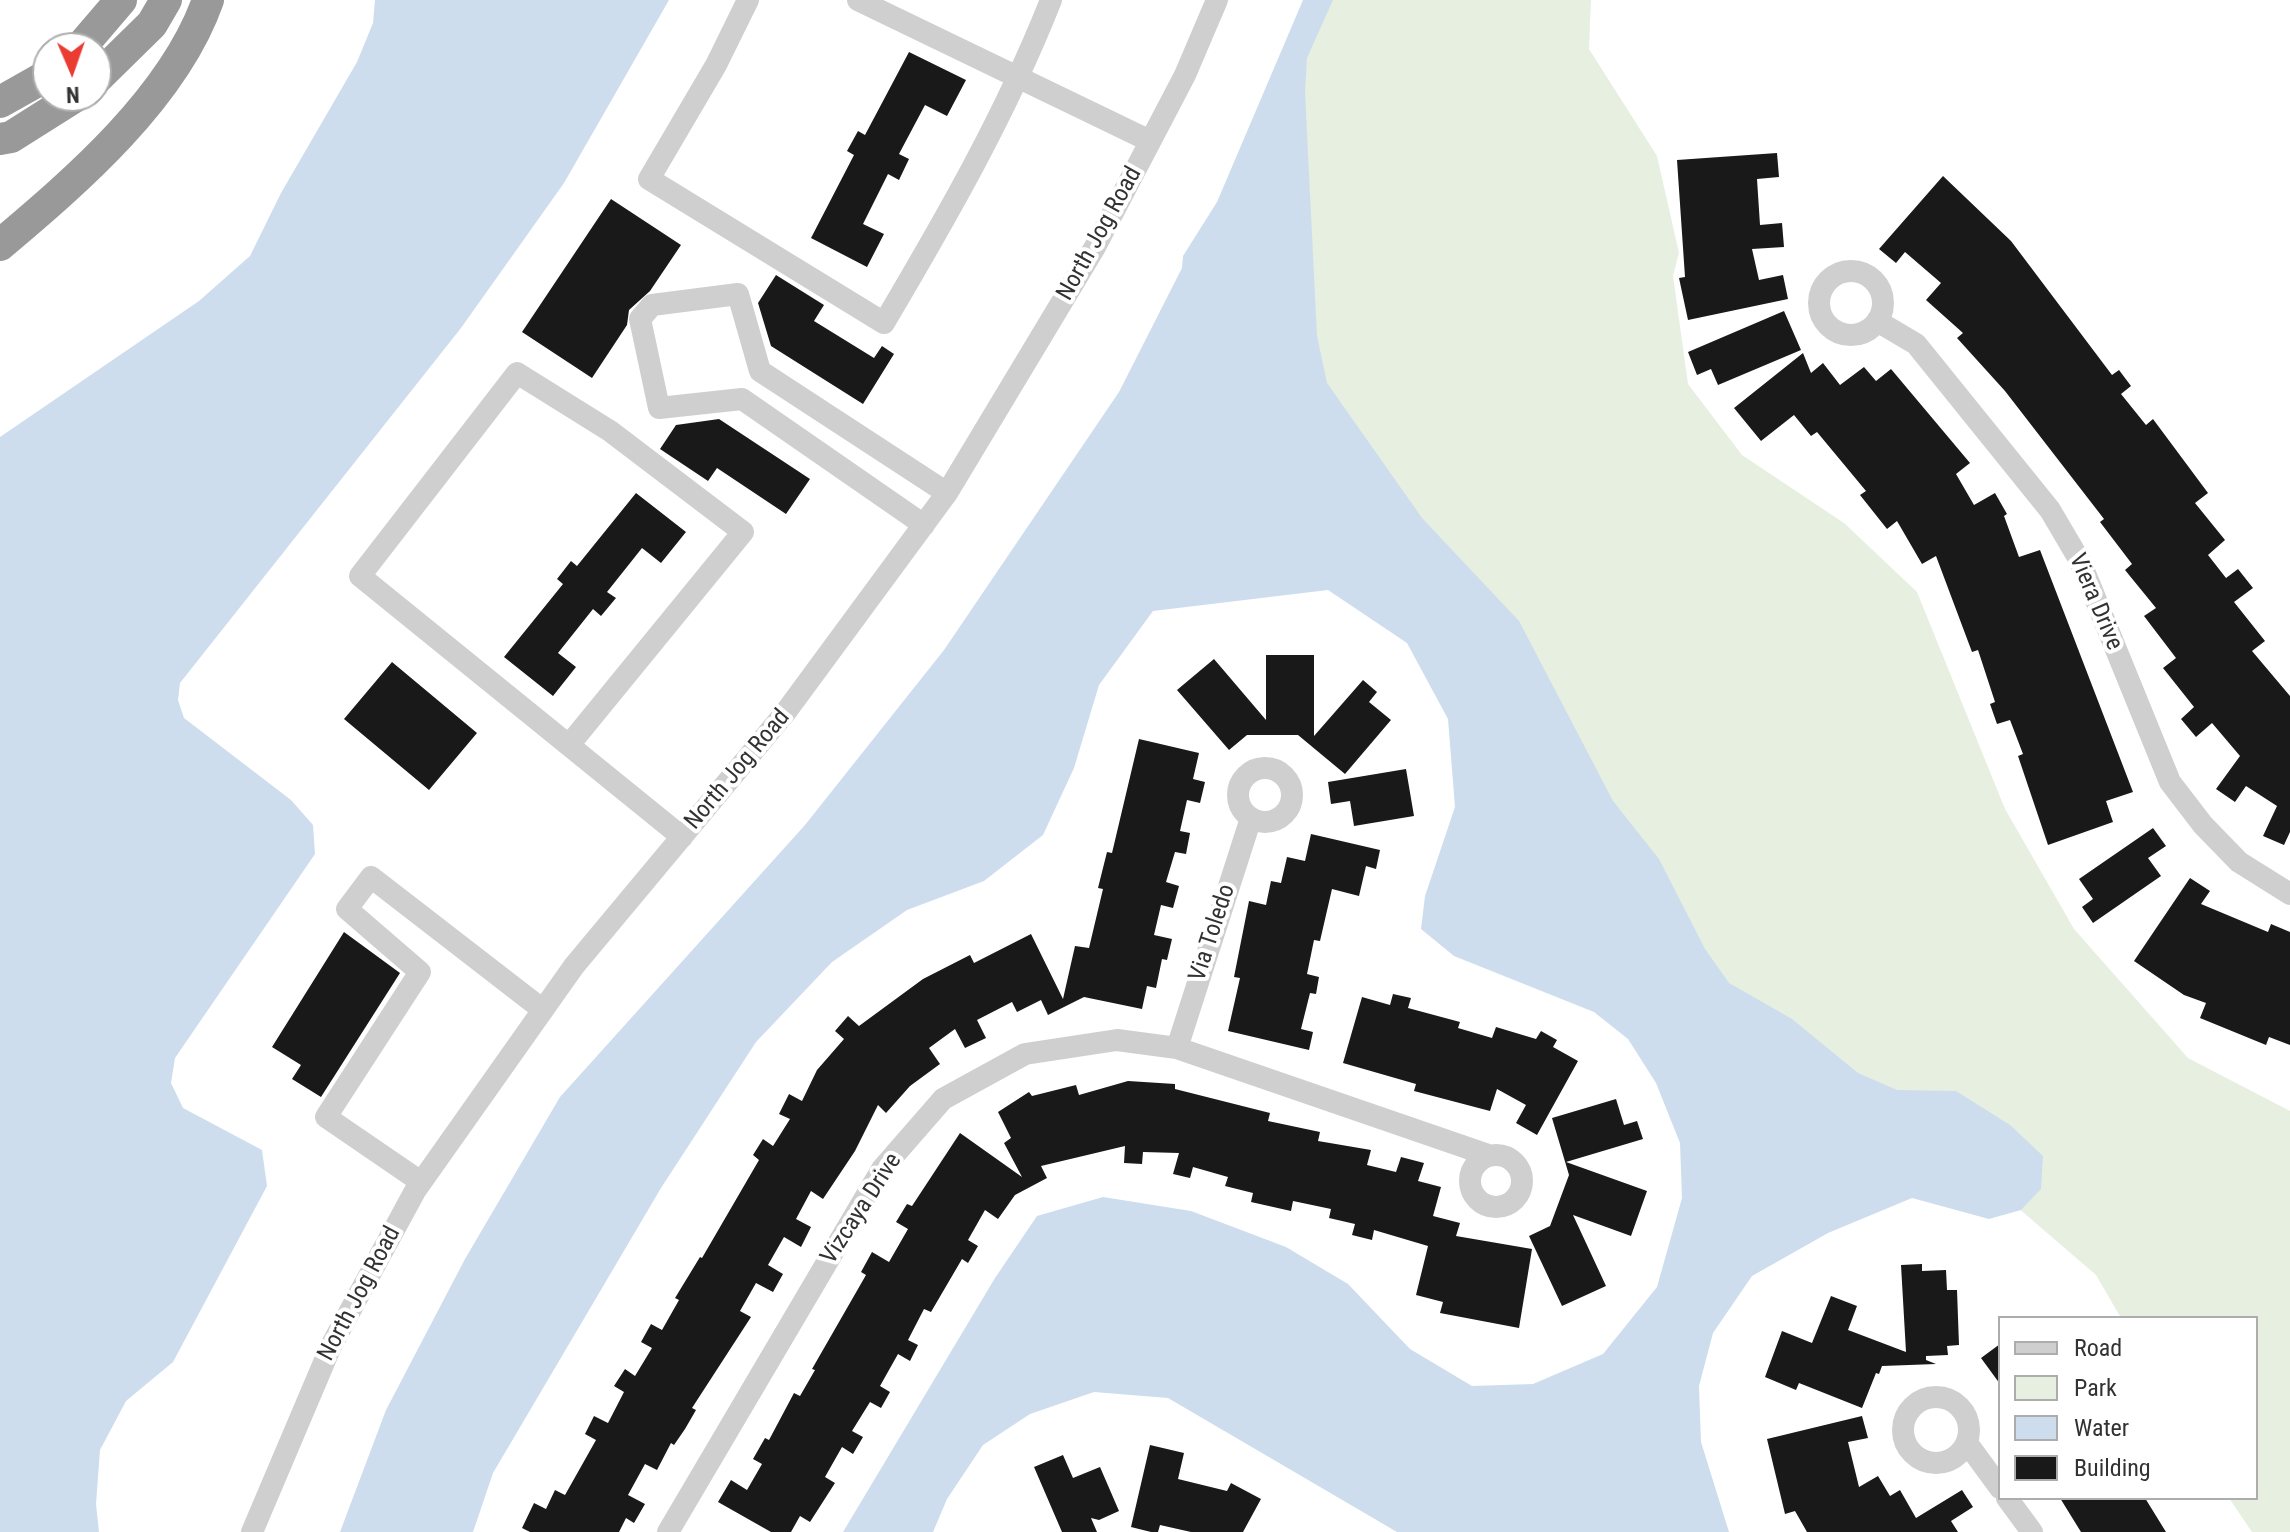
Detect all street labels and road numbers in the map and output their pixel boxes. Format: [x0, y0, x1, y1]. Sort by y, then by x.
street label: North Jog Road [1051, 162, 1149, 306]
street label: Viera Drive [2062, 549, 2128, 655]
street label: North Jog Road [679, 704, 797, 836]
street label: Via Toledo [1184, 881, 1242, 985]
street label: Vizcaya Drive [815, 1148, 909, 1270]
street label: North Jog Road [312, 1222, 408, 1366]

